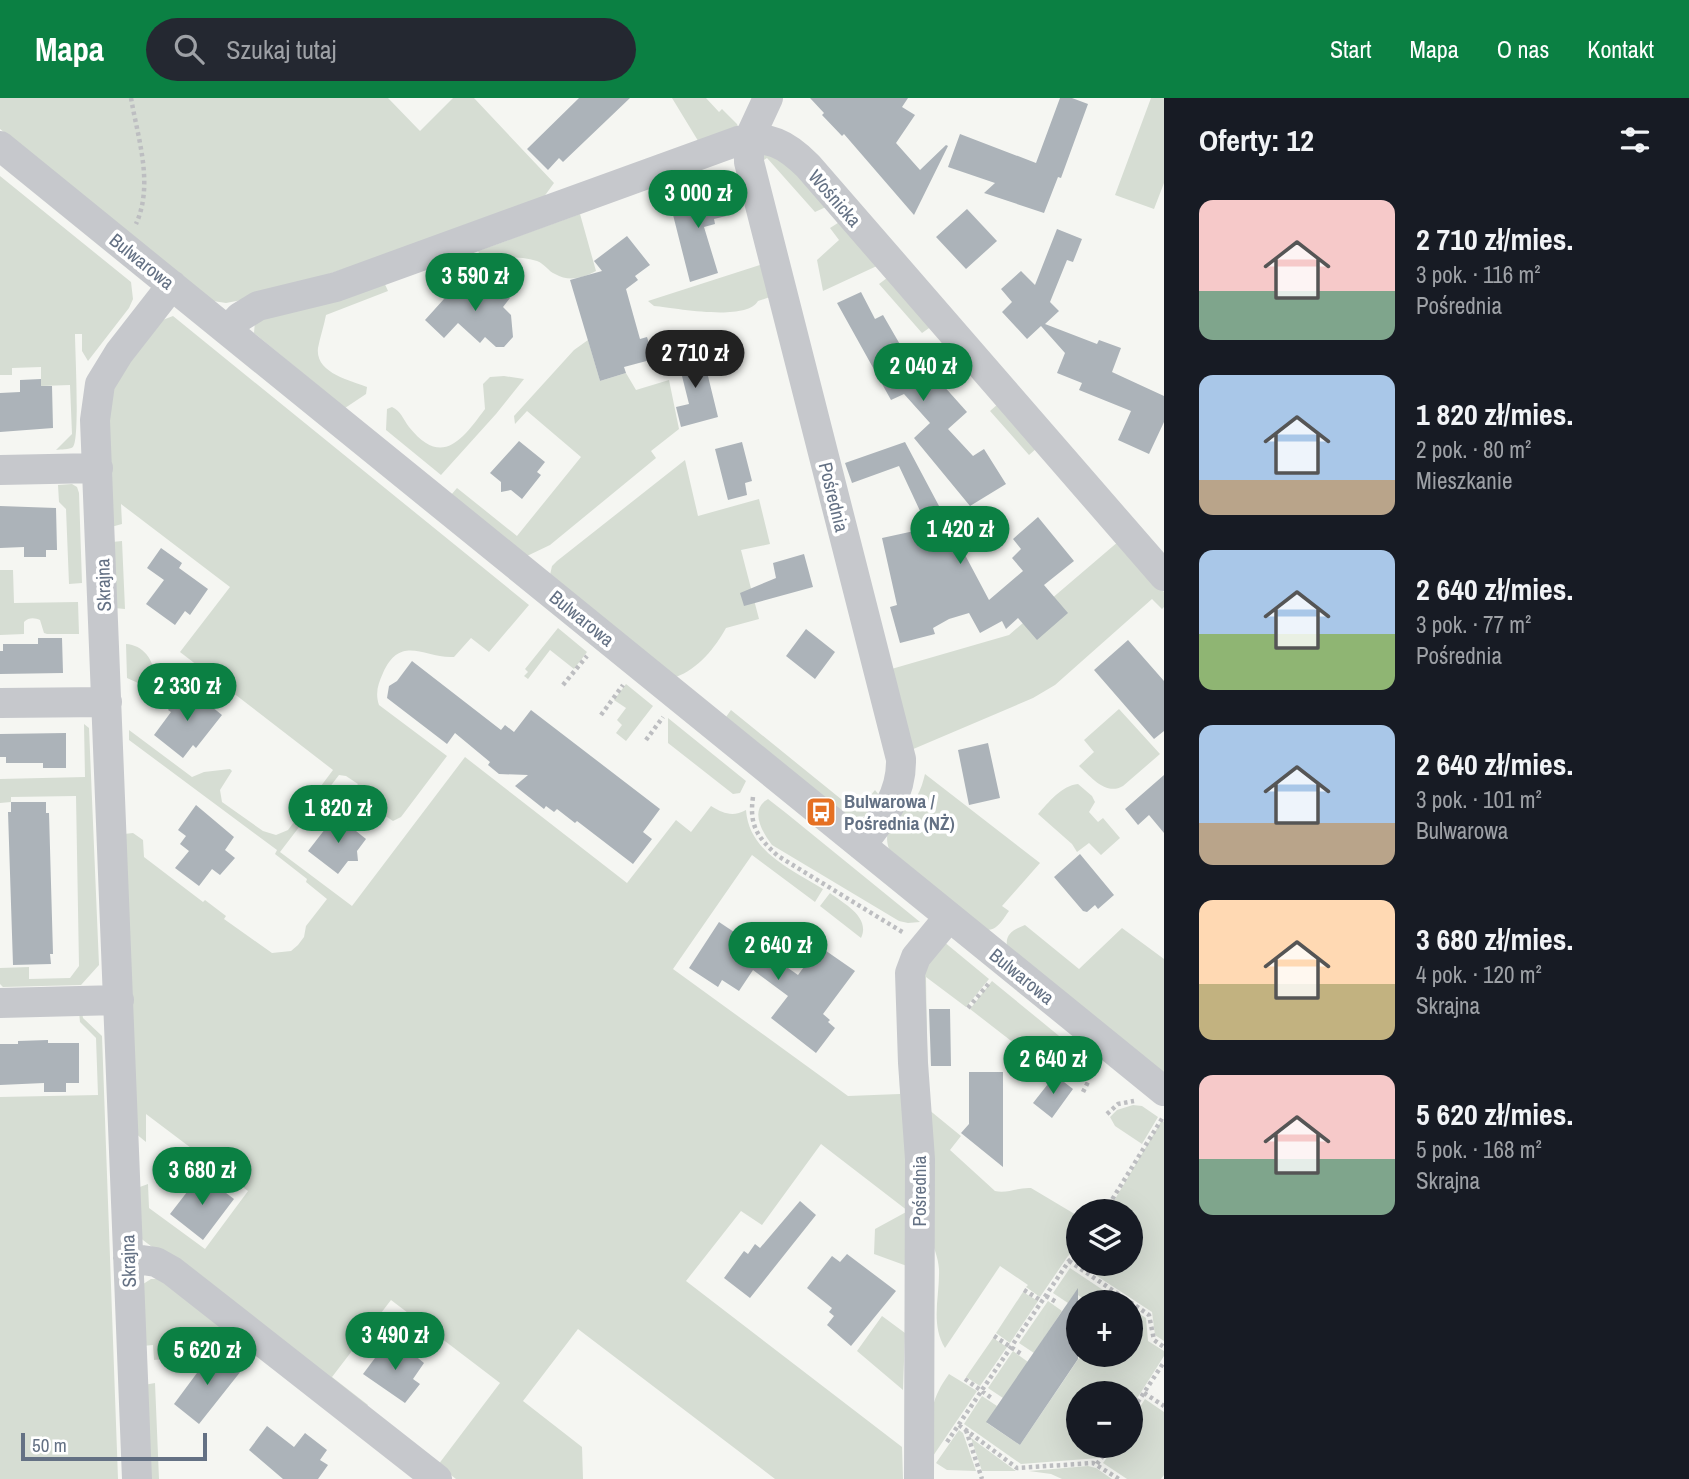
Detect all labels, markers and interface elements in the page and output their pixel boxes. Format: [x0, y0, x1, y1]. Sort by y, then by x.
search box [146, 18, 636, 81]
text: Mapa [35, 27, 104, 71]
icon: search [170, 30, 208, 68]
text: Szukaj tutaj [226, 32, 336, 67]
text: Start [1330, 33, 1372, 65]
text: Mapa [1410, 33, 1459, 65]
text: O nas [1497, 33, 1549, 65]
text: Kontakt [1587, 33, 1654, 65]
text: Oferty: 12 [1199, 120, 1314, 160]
icon: filters [1616, 121, 1654, 159]
street label: Wośnicka [803, 164, 867, 232]
pin: 3 000 zł [626, 170, 770, 230]
text: 3 000 zł [664, 177, 732, 208]
text: 2 710 zł/mies. [1416, 219, 1573, 259]
street label: Bulwarowa [104, 227, 180, 295]
icon: home [1255, 228, 1339, 312]
pin: 3 590 zł [403, 254, 547, 313]
text: 3 pok. · 116 m² [1416, 259, 1540, 290]
text: 3 590 zł [441, 260, 509, 291]
text: Pośrednia [1416, 290, 1502, 321]
pin: 2 710 zł [623, 330, 767, 390]
text: 2 710 zł [661, 337, 729, 368]
pin: 2 040 zł [851, 344, 995, 403]
text: 2 040 zł [889, 350, 957, 381]
text: 1 820 zł/mies. [1416, 394, 1573, 434]
icon: home [1255, 403, 1339, 487]
text: 2 pok. · 80 m² [1416, 434, 1531, 465]
street label: Pośrednia [813, 459, 855, 535]
text: Mieszkanie [1416, 465, 1512, 496]
pin: 1 420 zł [888, 506, 1032, 566]
text: 1 420 zł [926, 513, 994, 544]
street label: Skrajna [89, 558, 117, 612]
text: 2 640 zł/mies. [1416, 569, 1573, 609]
icon: home [1255, 578, 1339, 662]
street label: Bulwarowa [544, 584, 620, 652]
text: 3 pok. · 77 m² [1416, 609, 1531, 640]
text: Pośrednia [1416, 640, 1502, 671]
pin: 2 330 zł [115, 664, 259, 723]
text: 2 330 zł [153, 670, 221, 701]
text: 2 640 zł/mies. [1416, 744, 1573, 784]
icon: home [1255, 753, 1339, 837]
text: 3 pok. · 101 m² [1416, 784, 1542, 815]
pin: 1 820 zł [266, 786, 410, 845]
place label: Bulwarowa / Pośrednia (NŻ) [844, 788, 955, 836]
text: 1 820 zł [304, 792, 372, 823]
bus stop icon: Bulwarowa / Pośrednia (NŻ) [804, 795, 838, 829]
text: Bulwarowa [1416, 815, 1508, 846]
text: 3 680 zł/mies. [1416, 919, 1573, 959]
pin: 2 640 zł [706, 922, 850, 982]
icon: home [1255, 928, 1339, 1012]
text: 2 640 zł [744, 929, 812, 960]
street label: Bulwarowa [984, 942, 1060, 1010]
text: 4 pok. · 120 m² [1416, 959, 1542, 990]
text: Skrajna [1416, 990, 1480, 1021]
pin: 2 640 zł [981, 1037, 1125, 1096]
text: 2 640 zł [1019, 1043, 1087, 1074]
text: 5 620 zł/mies. [1416, 1094, 1573, 1134]
icon: home [1255, 1103, 1339, 1187]
text: 5 pok. · 168 m² [1416, 1134, 1542, 1165]
pin: 3 680 zł [130, 1148, 274, 1207]
text: 3 680 zł [168, 1154, 236, 1185]
street label: Pośrednia [906, 1155, 932, 1227]
text: Skrajna [1416, 1165, 1480, 1196]
map controls [1066, 1199, 1143, 1458]
button: layers [1066, 1199, 1143, 1276]
street label: Skrajna [114, 1234, 142, 1288]
button: + [1066, 1290, 1143, 1367]
pin: 3 490 zł [323, 1312, 467, 1372]
text: 3 490 zł [361, 1319, 429, 1350]
pin: 5 620 zł [135, 1328, 279, 1387]
text: 5 620 zł [173, 1334, 241, 1365]
button: − [1066, 1381, 1143, 1458]
scale bar [21, 1430, 206, 1462]
text: 50 m [32, 1432, 67, 1458]

